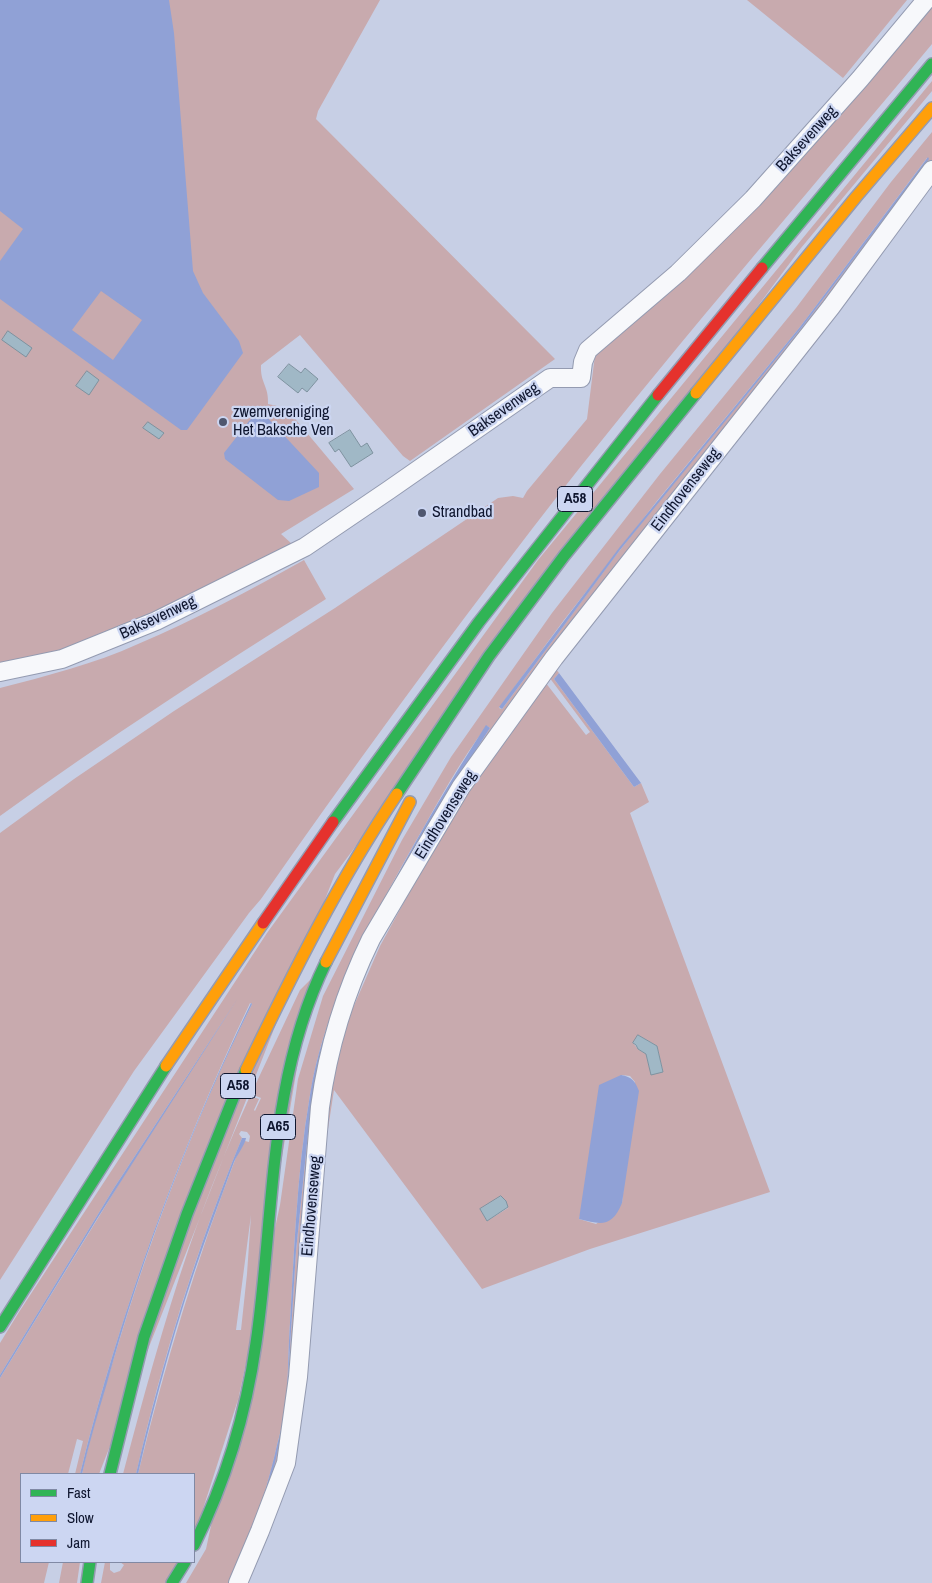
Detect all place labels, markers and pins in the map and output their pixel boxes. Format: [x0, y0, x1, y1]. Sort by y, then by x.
place label: zwemvereniging Het Baksche Ven [233, 403, 334, 441]
marker: zwemvereniging Het Baksche Ven [217, 416, 229, 428]
place label: Strandbad [432, 503, 493, 523]
marker: Strandbad [416, 507, 428, 519]

